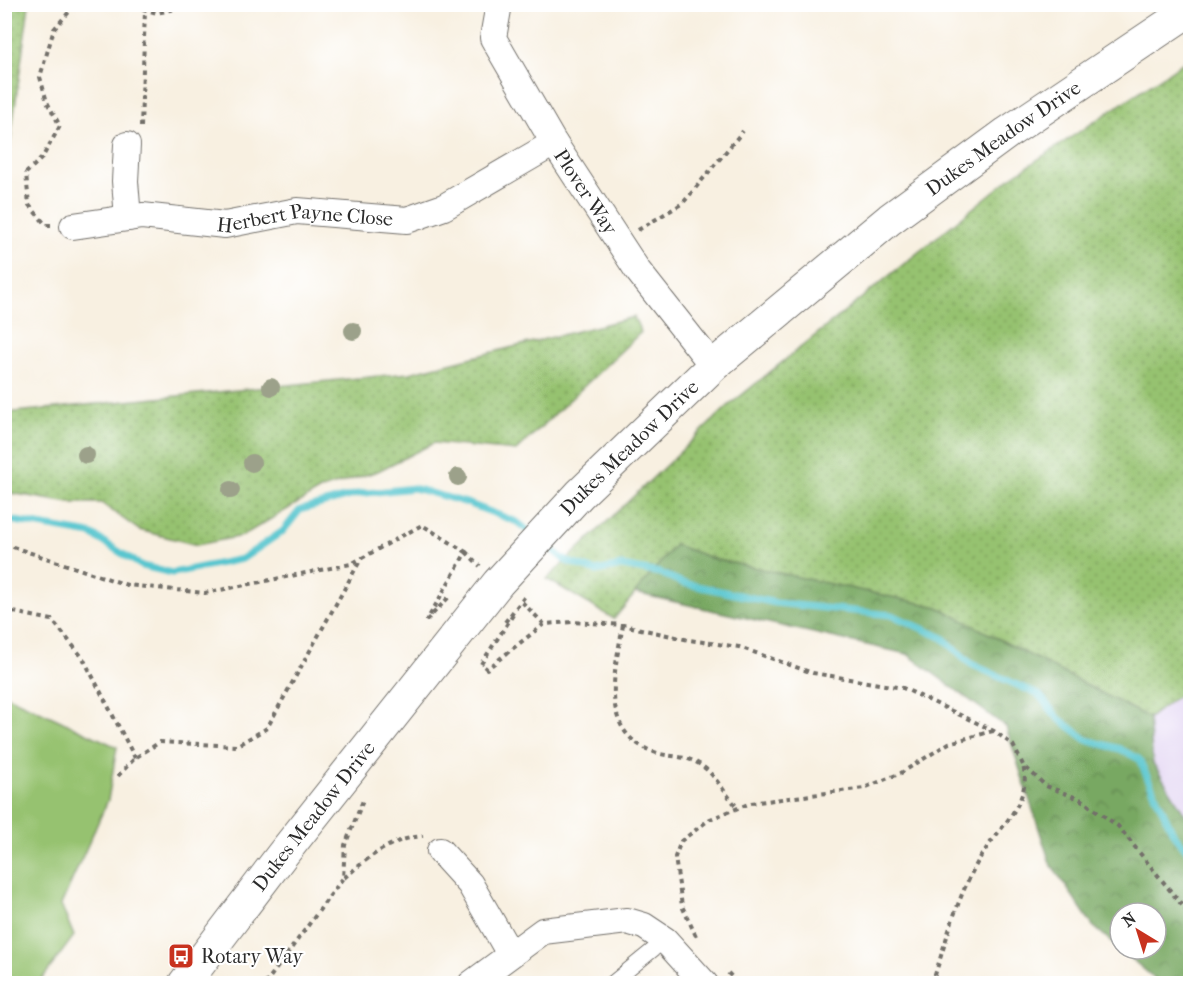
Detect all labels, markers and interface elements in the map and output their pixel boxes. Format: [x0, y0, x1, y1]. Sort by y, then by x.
street label: Dukes Meadow Drive [921, 76, 1085, 201]
street label: Plover Way [549, 145, 623, 240]
street label: Herbert Payne Close [216, 199, 394, 238]
street label: Dukes Meadow Drive [555, 375, 703, 520]
street label: Dukes Meadow Drive [248, 737, 380, 896]
north arrow [1108, 901, 1168, 961]
text: N [1118, 908, 1140, 931]
bus stop icon: Rotary Way [166, 941, 196, 971]
place label: Rotary Way [201, 945, 304, 968]

